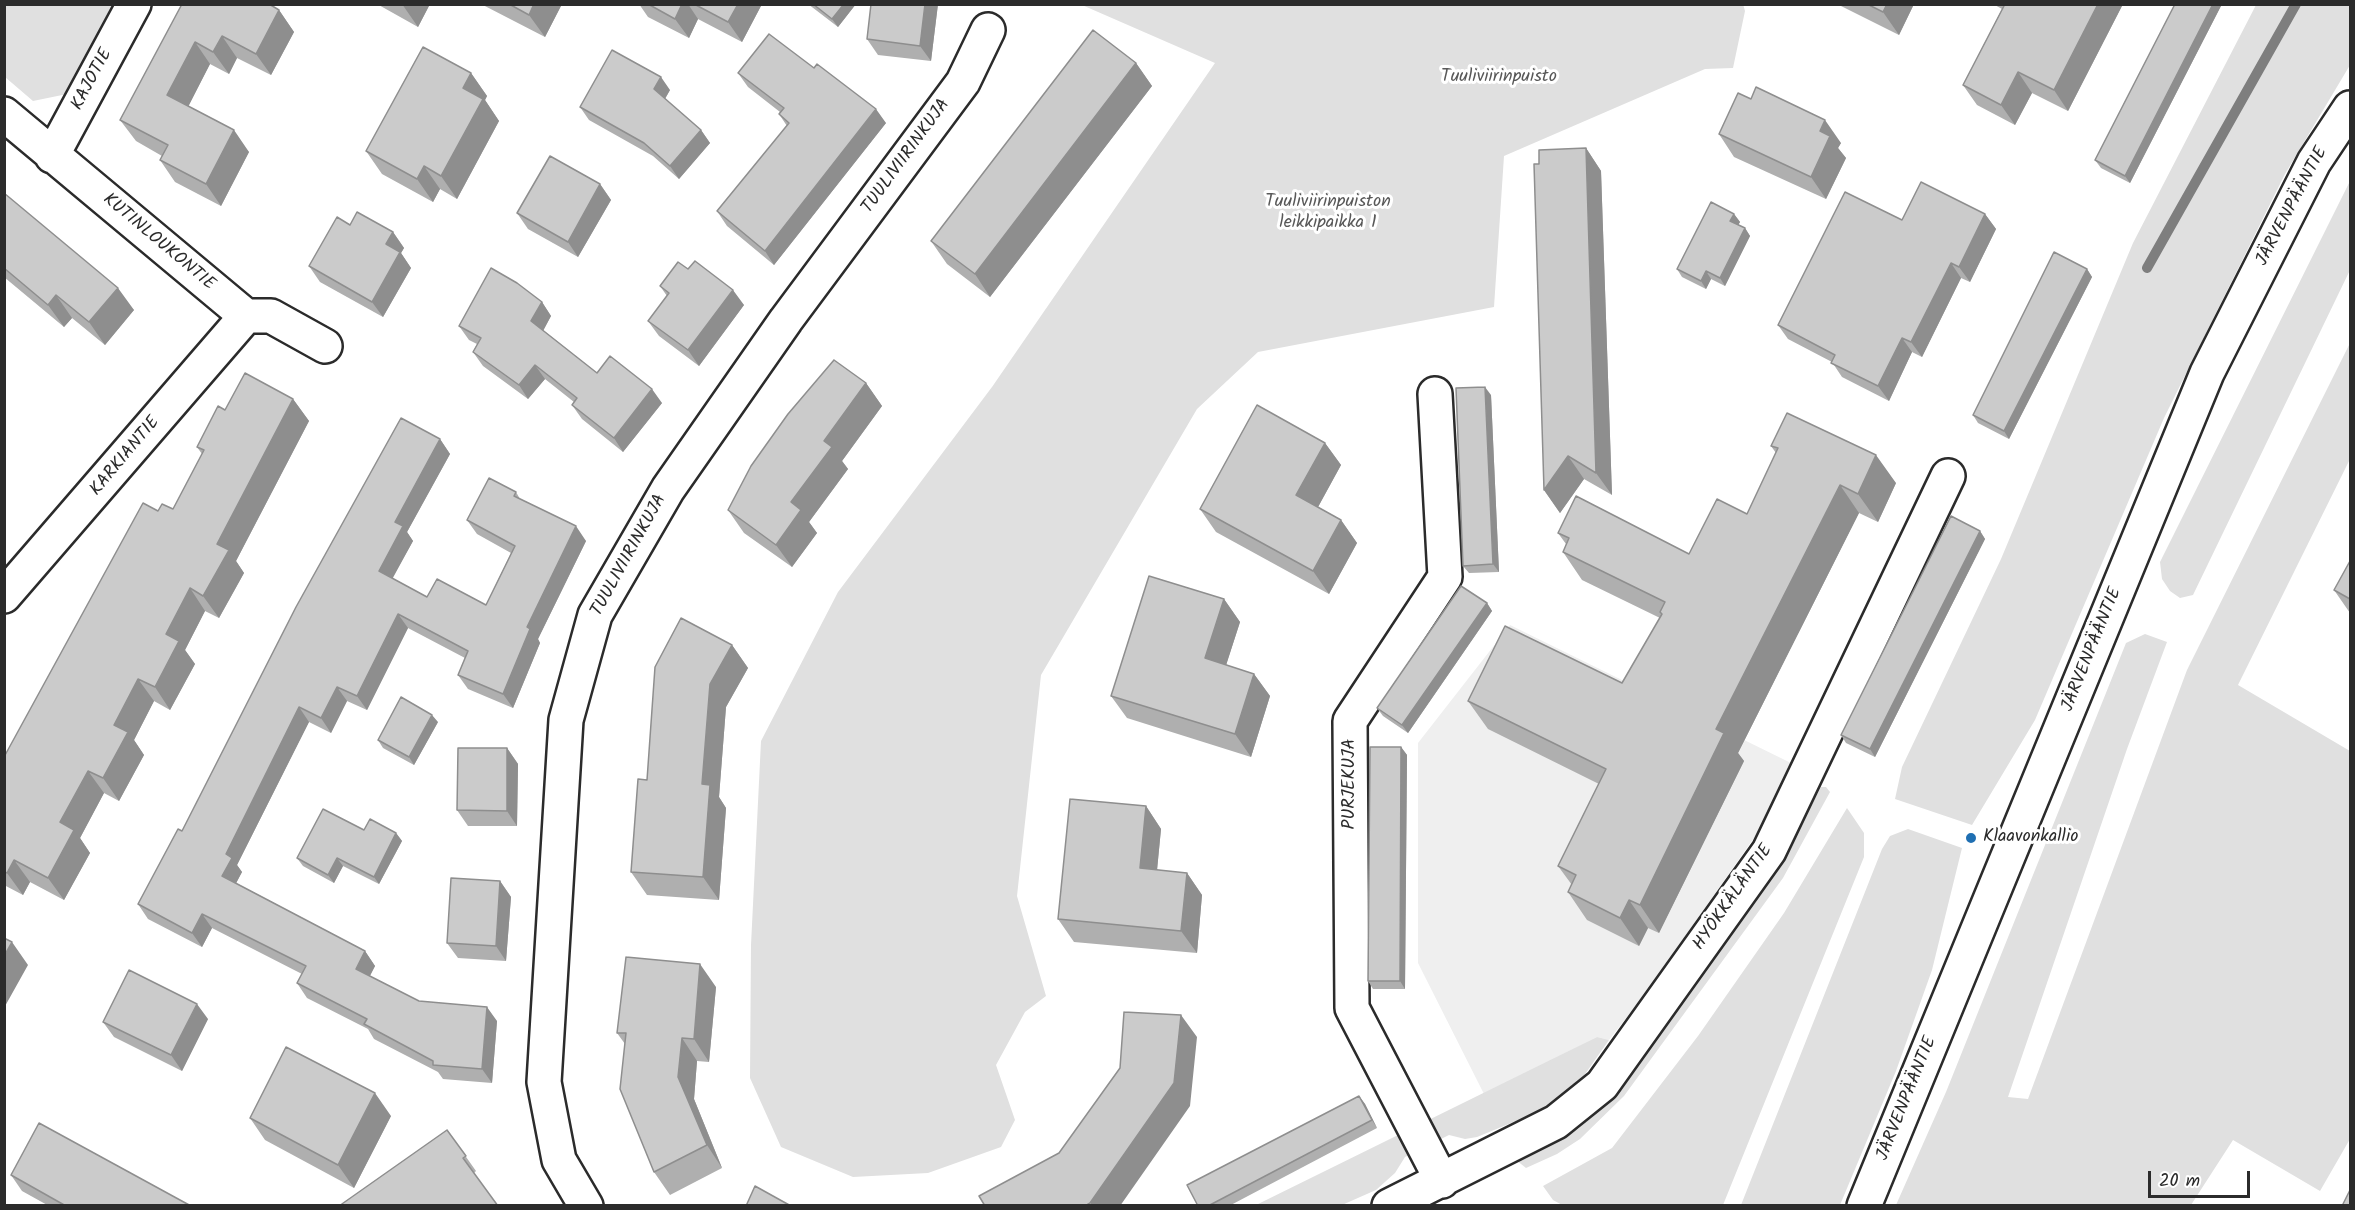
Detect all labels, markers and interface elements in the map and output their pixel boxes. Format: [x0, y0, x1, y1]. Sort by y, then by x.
street label: KAJOTIE [68, 45, 118, 115]
park label: Tuuliviirinpuisto [1441, 67, 1557, 89]
street label: TUULIVIIRINKUJA [858, 95, 956, 219]
street label: JÄRVENPÄÄNTIE [2253, 144, 2333, 270]
street label: KUTINLOUKONTIE [97, 190, 219, 296]
park label: Tuuliviirinpuiston leikkipaikka 1 [1265, 192, 1391, 234]
street label: KARKIANTIE [86, 413, 166, 501]
street label: TUULIVIIRINKUJA [588, 491, 672, 621]
street label: JÄRVENPÄÄNTIE [2058, 585, 2128, 715]
street label: PURJEKUJA [1340, 739, 1362, 829]
place label: Klaavonkallio [1983, 827, 2078, 849]
marker: Klaavonkallio [1964, 831, 1978, 845]
street label: HYÖKKÄLÄNTIE [1689, 841, 1779, 955]
street label: JÄRVENPÄÄNTIE [1873, 1034, 1943, 1164]
scale bar [2151, 1159, 2253, 1197]
text: 20 m [2159, 1167, 2200, 1196]

